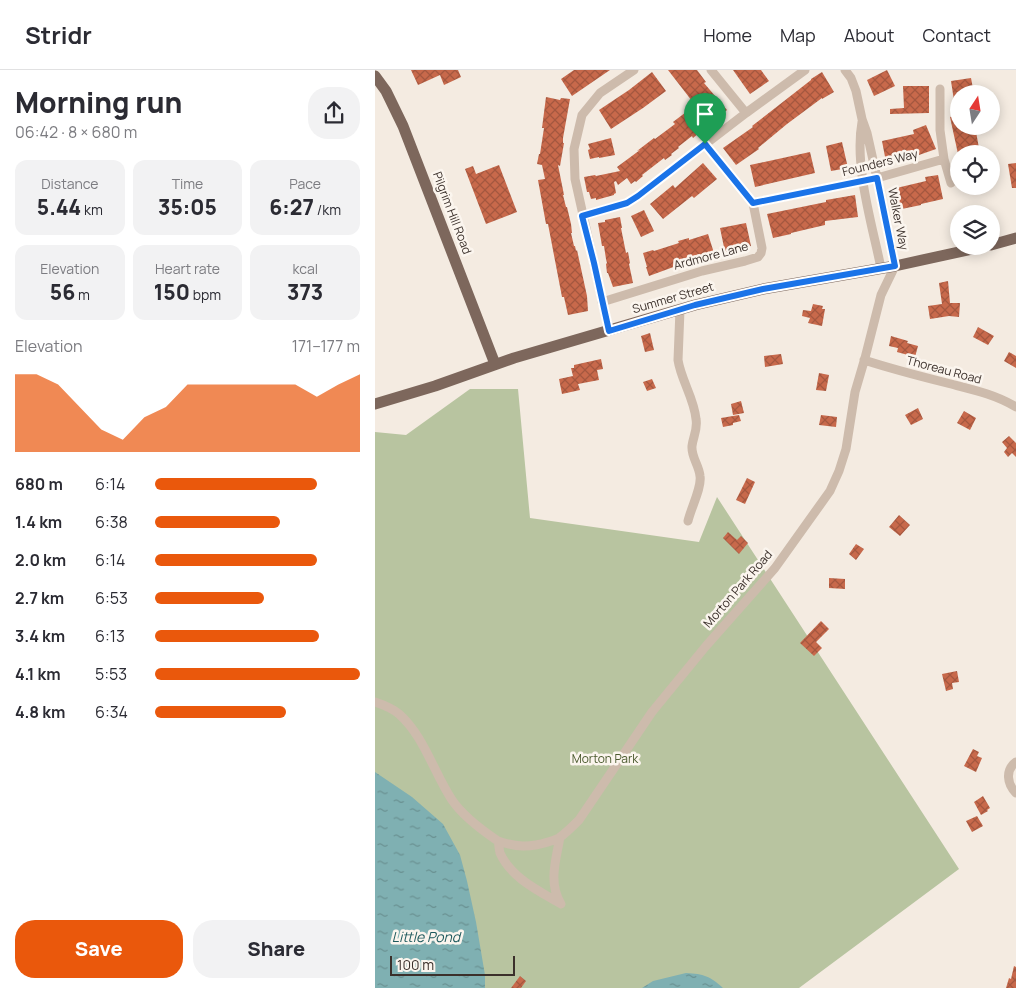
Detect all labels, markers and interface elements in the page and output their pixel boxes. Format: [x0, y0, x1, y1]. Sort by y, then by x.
text: Stridr [25, 18, 92, 51]
text: Home [703, 23, 752, 47]
text: Map [780, 23, 816, 47]
text: About [844, 23, 894, 47]
text: Contact [922, 23, 991, 47]
text: Morning run [15, 83, 182, 121]
north arrow [950, 85, 1000, 135]
map controls [950, 85, 1000, 255]
button: share [308, 87, 360, 139]
pin [684, 93, 726, 144]
icon: arrive [691, 100, 719, 128]
text: 06:42 · 8 × 680 m [15, 121, 137, 143]
street label: Founders Way [840, 145, 920, 180]
button: locate [950, 145, 1000, 195]
street label: Pilgrim Hill Road [429, 169, 476, 257]
text: Distance [41, 174, 99, 193]
text: Time [172, 174, 203, 193]
text: Pace [289, 174, 321, 193]
street label: Walker Way [884, 186, 913, 252]
text: 5.44 [37, 193, 81, 221]
text: 35:05 [158, 193, 217, 221]
text: 6:27 [269, 193, 314, 221]
text: km [81, 200, 103, 219]
text: /km [314, 200, 341, 219]
button: layers [950, 205, 1000, 255]
street label: Ardmore Lane [672, 237, 750, 274]
text: Elevation [40, 259, 99, 278]
text: Heart rate [155, 259, 220, 278]
text: kcal [292, 259, 318, 278]
text: 56 [50, 278, 75, 306]
text: 150 [154, 278, 190, 306]
text: 373 [287, 278, 323, 306]
street label: Summer Street [630, 278, 716, 317]
text: m [75, 285, 90, 304]
text: bpm [190, 285, 221, 304]
text: Elevation [15, 335, 83, 357]
text: 171–177 m [292, 335, 360, 357]
street label: Thoreau Road [905, 351, 984, 388]
text: 680 m [15, 473, 63, 495]
text: 6:14 [95, 473, 125, 495]
text: 1.4 km [15, 511, 62, 533]
text: 6:38 [95, 511, 128, 533]
street label: Morton Park Road [699, 546, 776, 631]
text: 2.0 km [15, 549, 66, 571]
text: 6:14 [95, 549, 125, 571]
text: 2.7 km [15, 587, 64, 609]
text: 6:53 [95, 587, 128, 609]
text: 3.4 km [15, 625, 65, 647]
text: 6:13 [95, 625, 125, 647]
text: 4.1 km [15, 663, 61, 685]
text: 5:53 [95, 663, 127, 685]
text: 4.8 km [15, 701, 65, 723]
text: 6:34 [95, 701, 128, 723]
park label: Morton Park [572, 750, 639, 767]
button: Save [15, 920, 183, 978]
button: Share [193, 920, 360, 978]
water label: Little Pond [392, 927, 462, 946]
scale bar [390, 953, 515, 976]
text: 100 m [397, 955, 434, 974]

